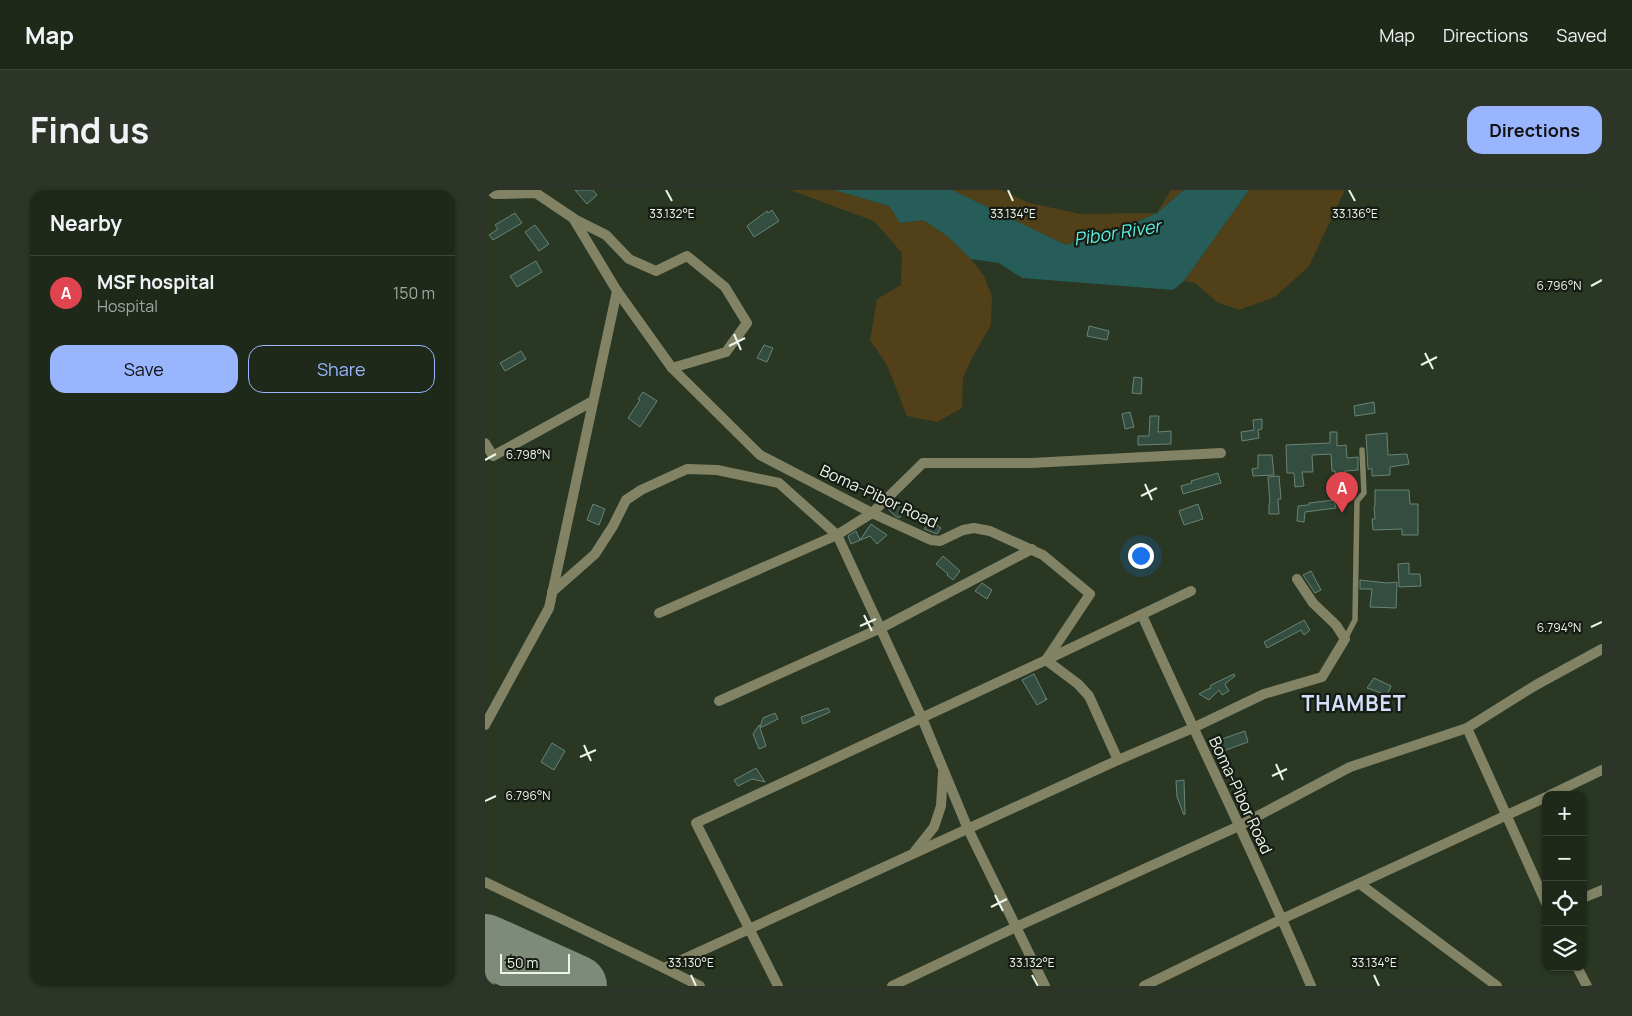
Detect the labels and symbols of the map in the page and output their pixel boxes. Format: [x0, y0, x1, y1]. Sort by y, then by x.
text: 33.132°E [649, 205, 695, 222]
text: 33.134°E [990, 205, 1036, 222]
text: 33.136°E [1332, 205, 1378, 222]
water label: Pibor River [1072, 213, 1165, 251]
text: 6.796°N [1536, 277, 1582, 294]
text: 6.798°N [506, 446, 550, 463]
street label: Boma-Pibor Road [816, 459, 942, 533]
pin: A [1326, 472, 1358, 513]
your location [1128, 543, 1154, 569]
text: 6.794°N [1537, 619, 1581, 636]
district label: THAMBET [1301, 689, 1407, 717]
street label: Boma-Pibor Road [1204, 732, 1278, 858]
text: 6.796°N [505, 787, 551, 804]
scale bar [500, 951, 570, 974]
text: 33.130°E [668, 954, 714, 971]
text: 33.132°E [1009, 954, 1055, 971]
text: 33.134°E [1351, 954, 1397, 971]

